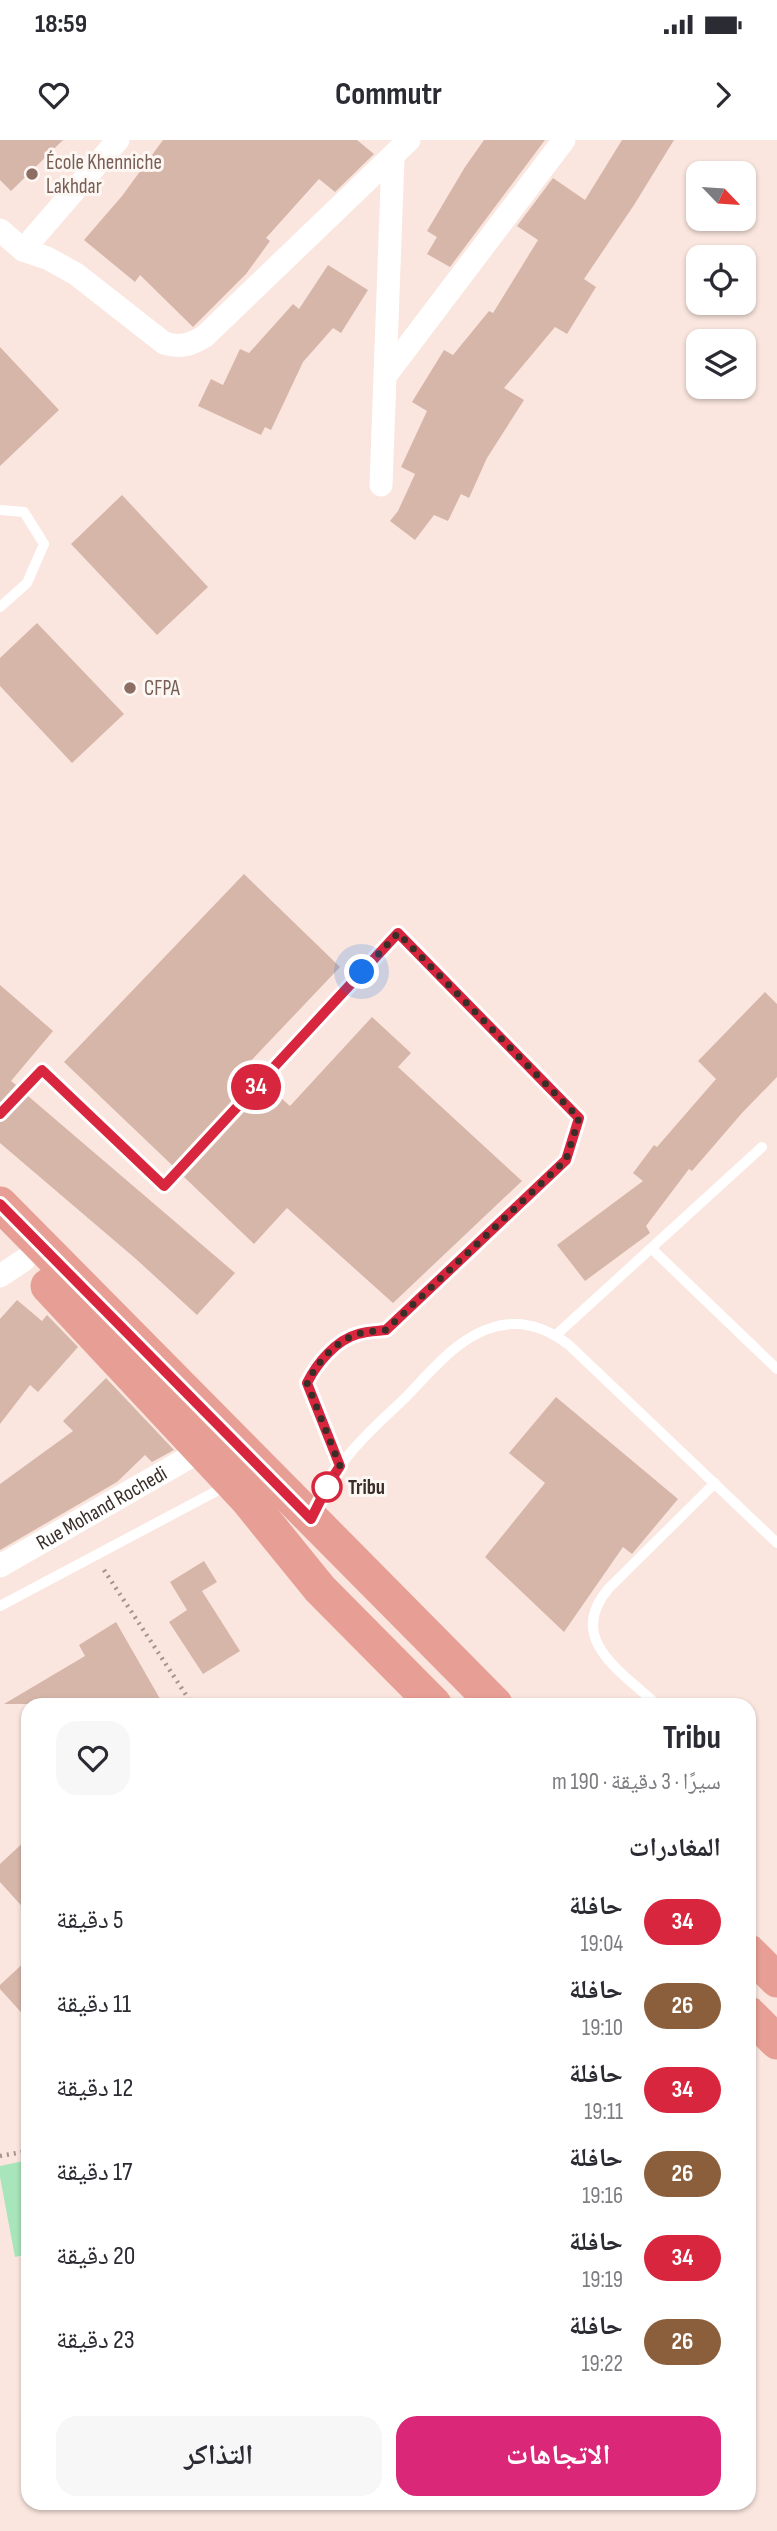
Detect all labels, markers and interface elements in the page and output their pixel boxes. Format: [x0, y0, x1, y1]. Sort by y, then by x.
text: 18:59 [35, 9, 87, 40]
text: Commutr [335, 75, 442, 114]
icon: heart [35, 76, 73, 114]
icon: forward [704, 76, 742, 114]
place label: École Khenniche Lakhdar [46, 150, 162, 199]
north arrow [686, 161, 756, 231]
map controls [686, 161, 756, 399]
marker: École Khenniche Lakhdar [24, 166, 40, 182]
button: locate [686, 245, 756, 315]
button: layers [686, 329, 756, 399]
place label: CFPA [144, 676, 181, 701]
marker: CFPA [122, 680, 138, 696]
your location [344, 954, 379, 989]
line badge: 34 [224, 1064, 288, 1110]
text: 34 [245, 1072, 267, 1101]
street label: Rue Mohand Rochedi [32, 1461, 171, 1555]
marker: Tribu [312, 1472, 342, 1502]
place label: Tribu [348, 1475, 385, 1500]
text: Tribu [663, 1718, 721, 1758]
button: heart [56, 1721, 130, 1795]
text: سيرًا · 3 دقيقة · 190 m [552, 1768, 721, 1796]
text: المغادرات [629, 1833, 721, 1864]
text: حافلة [569, 1891, 623, 1922]
text: 5 دقيقة [56, 1905, 123, 1936]
text: 34 [672, 1907, 693, 1936]
text: 19:04 [581, 1930, 623, 1958]
text: حافلة [569, 1975, 623, 2006]
text: 11 دقيقة [56, 1989, 131, 2020]
text: 26 [672, 1991, 693, 2020]
text: 19:10 [582, 2014, 623, 2042]
text: حافلة [569, 2059, 623, 2090]
text: 12 دقيقة [56, 2073, 133, 2104]
text: 34 [672, 2075, 693, 2104]
text: 19:11 [584, 2098, 623, 2126]
text: حافلة [569, 2143, 623, 2174]
text: 17 دقيقة [56, 2157, 132, 2188]
text: 26 [672, 2159, 693, 2188]
text: 19:16 [582, 2182, 623, 2210]
text: حافلة [569, 2227, 623, 2258]
text: 20 دقيقة [56, 2241, 135, 2272]
text: 34 [672, 2243, 693, 2272]
text: 19:19 [582, 2266, 623, 2294]
text: حافلة [569, 2311, 623, 2342]
text: 23 دقيقة [56, 2325, 135, 2356]
text: 26 [672, 2327, 693, 2356]
text: 19:22 [581, 2350, 623, 2378]
button: التذاكر [56, 2416, 382, 2496]
button: الاتجاهات [396, 2416, 721, 2496]

